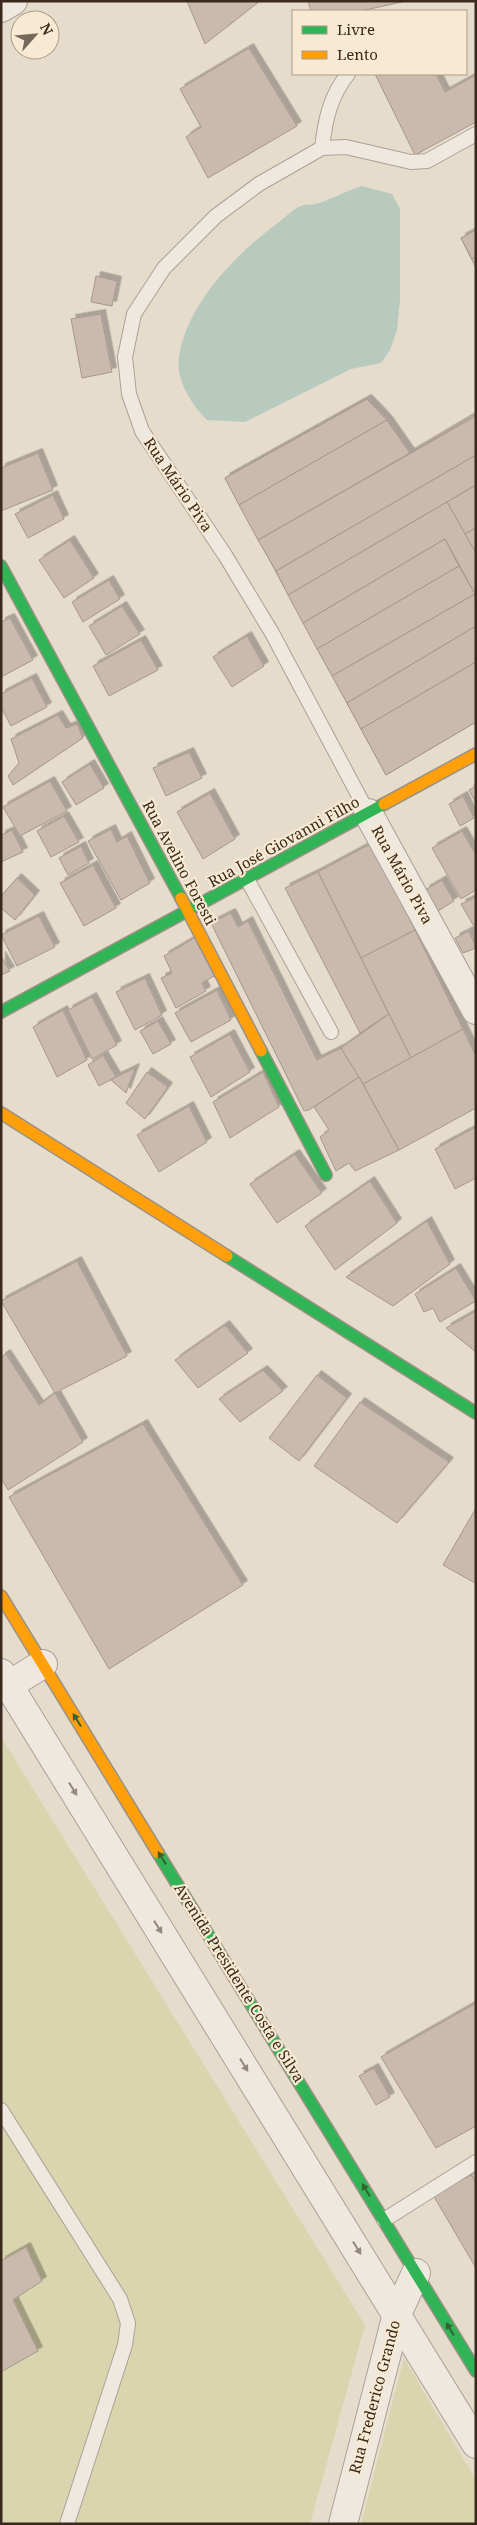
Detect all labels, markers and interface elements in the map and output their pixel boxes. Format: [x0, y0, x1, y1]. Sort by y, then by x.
north arrow [10, 10, 60, 60]
legend [292, 10, 467, 75]
text: Livre [337, 19, 375, 39]
text: N [36, 20, 58, 38]
text: Lento [337, 44, 378, 64]
street label: Rua Mário Piva [140, 433, 218, 535]
street label: Rua José Giovanni Filho [204, 791, 363, 891]
street label: Rua Avelino Foresti [139, 797, 221, 929]
street label: Rua Mário Piva [368, 822, 438, 927]
one-way arrow [72, 1713, 82, 1726]
one-way arrow [68, 1782, 77, 1795]
one-way arrow [157, 1852, 167, 1865]
street label: Avenida Presidente Costa e Silva [170, 1879, 310, 2086]
one-way arrow [154, 1921, 163, 1934]
one-way arrow [239, 2059, 248, 2072]
one-way arrow [361, 2184, 371, 2197]
one-way arrow [352, 2242, 361, 2255]
street label: Rua Frederico Grando [344, 2318, 404, 2476]
one-way arrow [446, 2323, 455, 2336]

